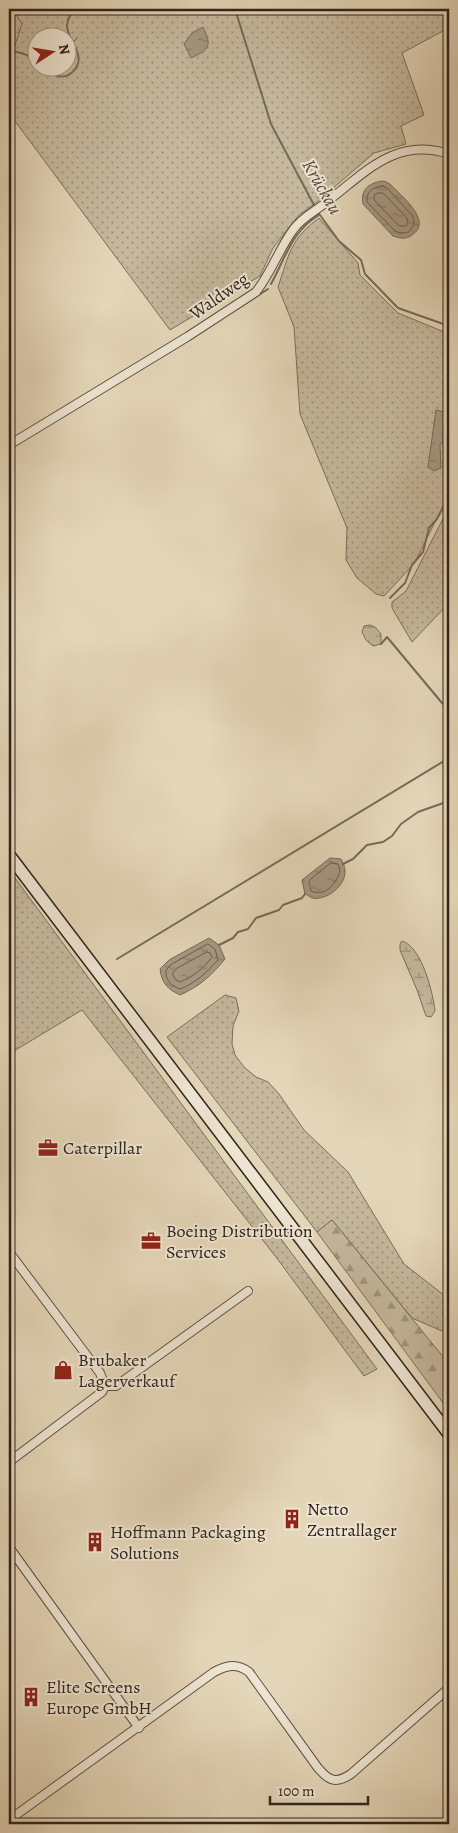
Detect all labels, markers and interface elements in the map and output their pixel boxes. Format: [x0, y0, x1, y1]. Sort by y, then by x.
north arrow [28, 28, 78, 78]
text: N [54, 42, 75, 56]
water label: Krückau [296, 155, 348, 219]
street label: Waldweg [184, 267, 253, 326]
place label: Caterpillar [63, 1136, 142, 1160]
office icon: Caterpillar [37, 1137, 59, 1159]
place label: Boeing Distribution Services [166, 1219, 313, 1264]
office icon: Boeing Distribution Services [140, 1230, 162, 1252]
place label: Brubaker Lagerverkauf [78, 1348, 178, 1393]
shop icon: Brubaker Lagerverkauf [52, 1359, 74, 1381]
place label: Netto Zentrallager [307, 1497, 397, 1542]
building icon: Netto Zentrallager [281, 1508, 303, 1530]
place label: Hoffmann Packaging Solutions [110, 1520, 266, 1565]
building icon: Hoffmann Packaging Solutions [84, 1531, 106, 1553]
place label: Elite Screens Europe GmbH [46, 1675, 152, 1720]
building icon: Elite Screens Europe GmbH [20, 1686, 42, 1708]
scale bar [270, 1773, 368, 1805]
text: 100 m [278, 1781, 315, 1801]

